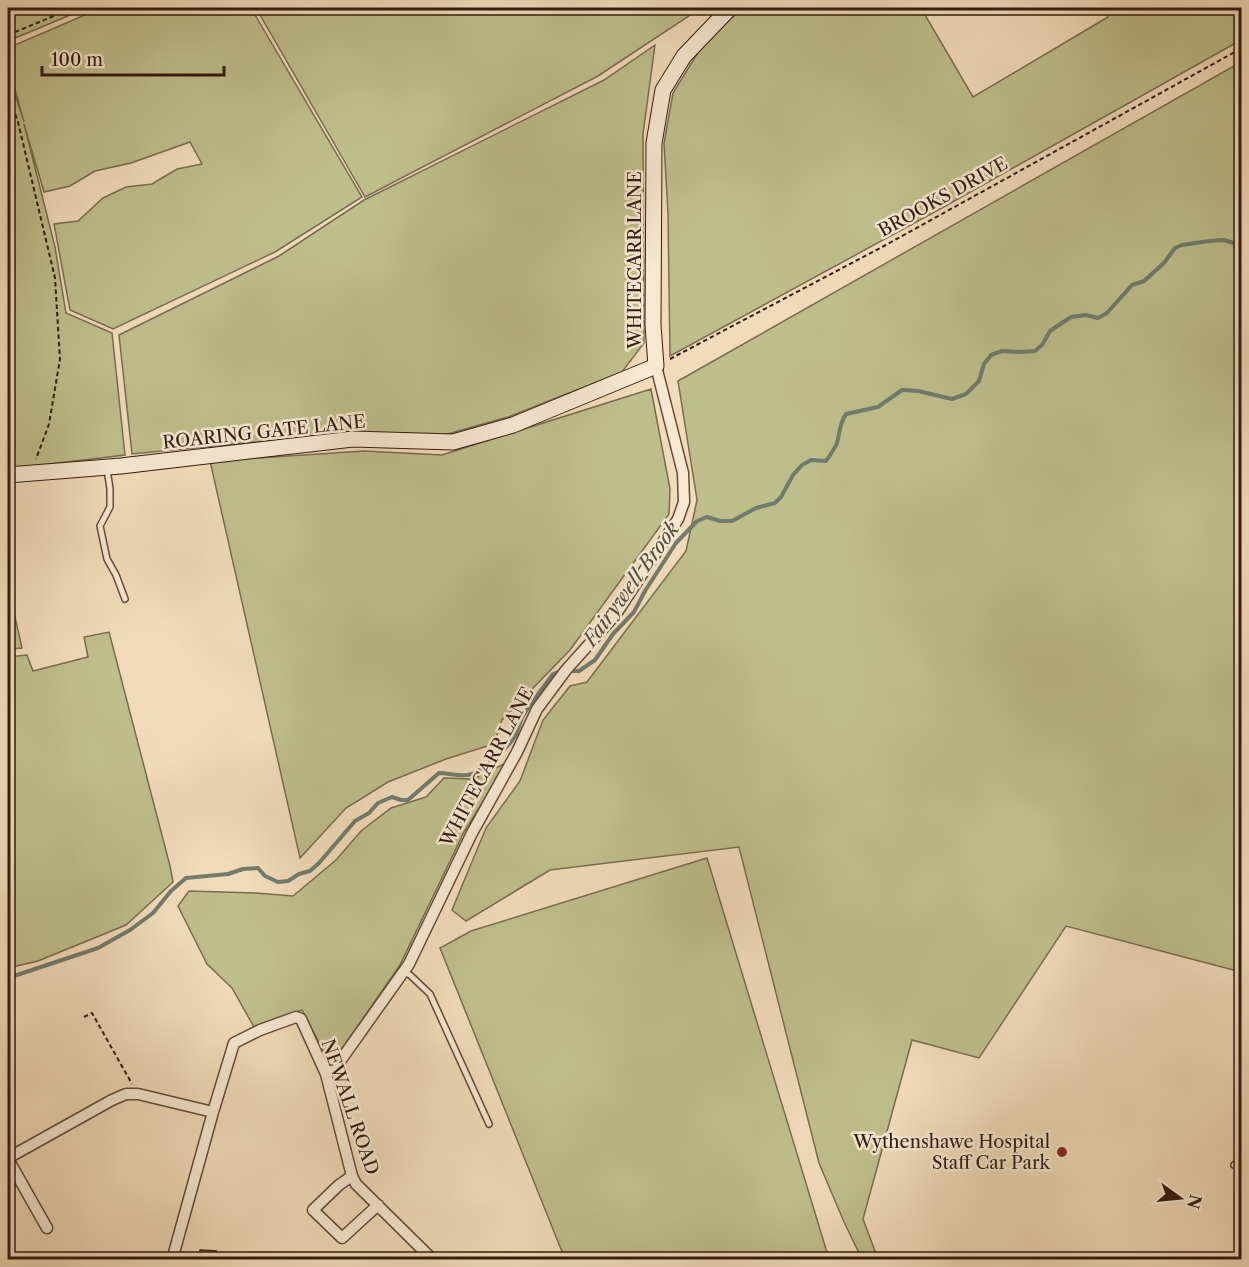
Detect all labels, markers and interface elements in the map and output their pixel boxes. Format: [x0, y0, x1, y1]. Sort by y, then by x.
scale bar [42, 39, 224, 77]
text: 100 m [51, 49, 103, 71]
street label: BROOKS DRIVE [874, 152, 1012, 242]
street label: WHITECARR LANE [624, 171, 646, 350]
street label: ROARING GATE LANE [161, 410, 367, 454]
water label: Fairywell Brook [577, 517, 684, 652]
street label: WHITECARR LANE [435, 683, 538, 852]
street label: NEWALL ROAD [316, 1036, 384, 1178]
place label: Wythenshawe Hospital Staff Car Park [852, 1131, 1052, 1174]
marker: Wythenshawe Hospital Staff Car Park [1055, 1145, 1069, 1159]
north arrow [1150, 1168, 1210, 1228]
text: N [1183, 1193, 1206, 1211]

